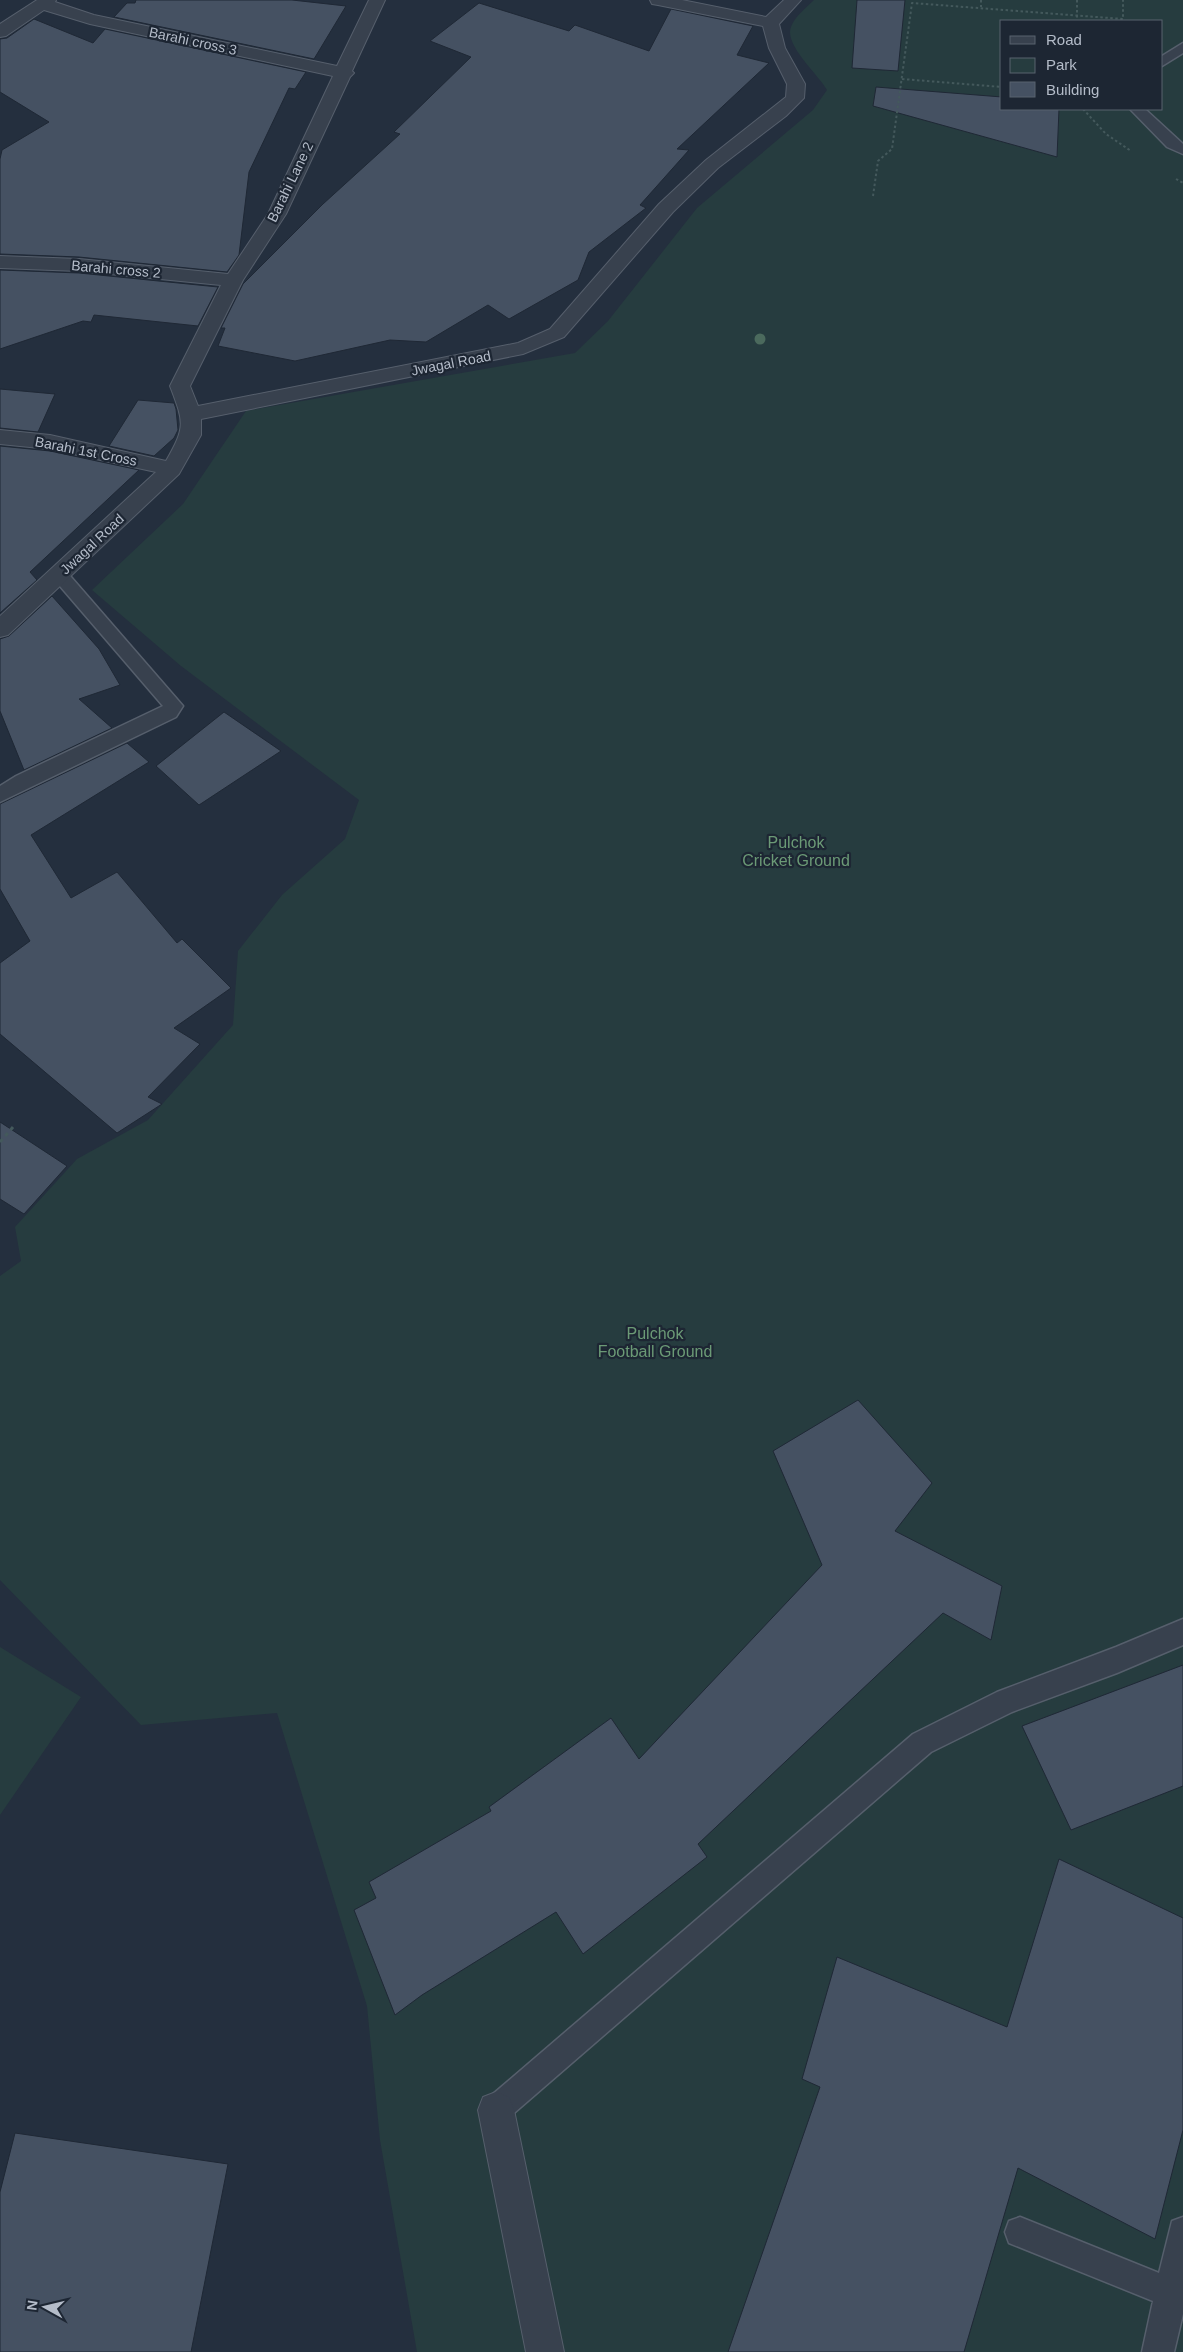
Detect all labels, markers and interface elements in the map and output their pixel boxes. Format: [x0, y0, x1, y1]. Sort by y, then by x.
legend [1000, 20, 1163, 110]
street label: Barahi cross 3 [148, 24, 239, 58]
text: Road [1046, 31, 1082, 48]
text: Park [1046, 56, 1077, 73]
text: Building [1046, 81, 1099, 98]
street label: Barahi Lane 2 [264, 139, 316, 225]
street label: Barahi cross 2 [71, 257, 161, 281]
street label: Jwagal Road [410, 347, 492, 379]
street label: Barahi 1st Cross [34, 433, 138, 469]
street label: Jwagal Road [57, 511, 127, 577]
park label: Pulchok Cricket Ground [742, 834, 850, 869]
park label: Pulchok Football Ground [598, 1325, 712, 1360]
north arrow [20, 2282, 70, 2332]
text: N [23, 2299, 41, 2311]

